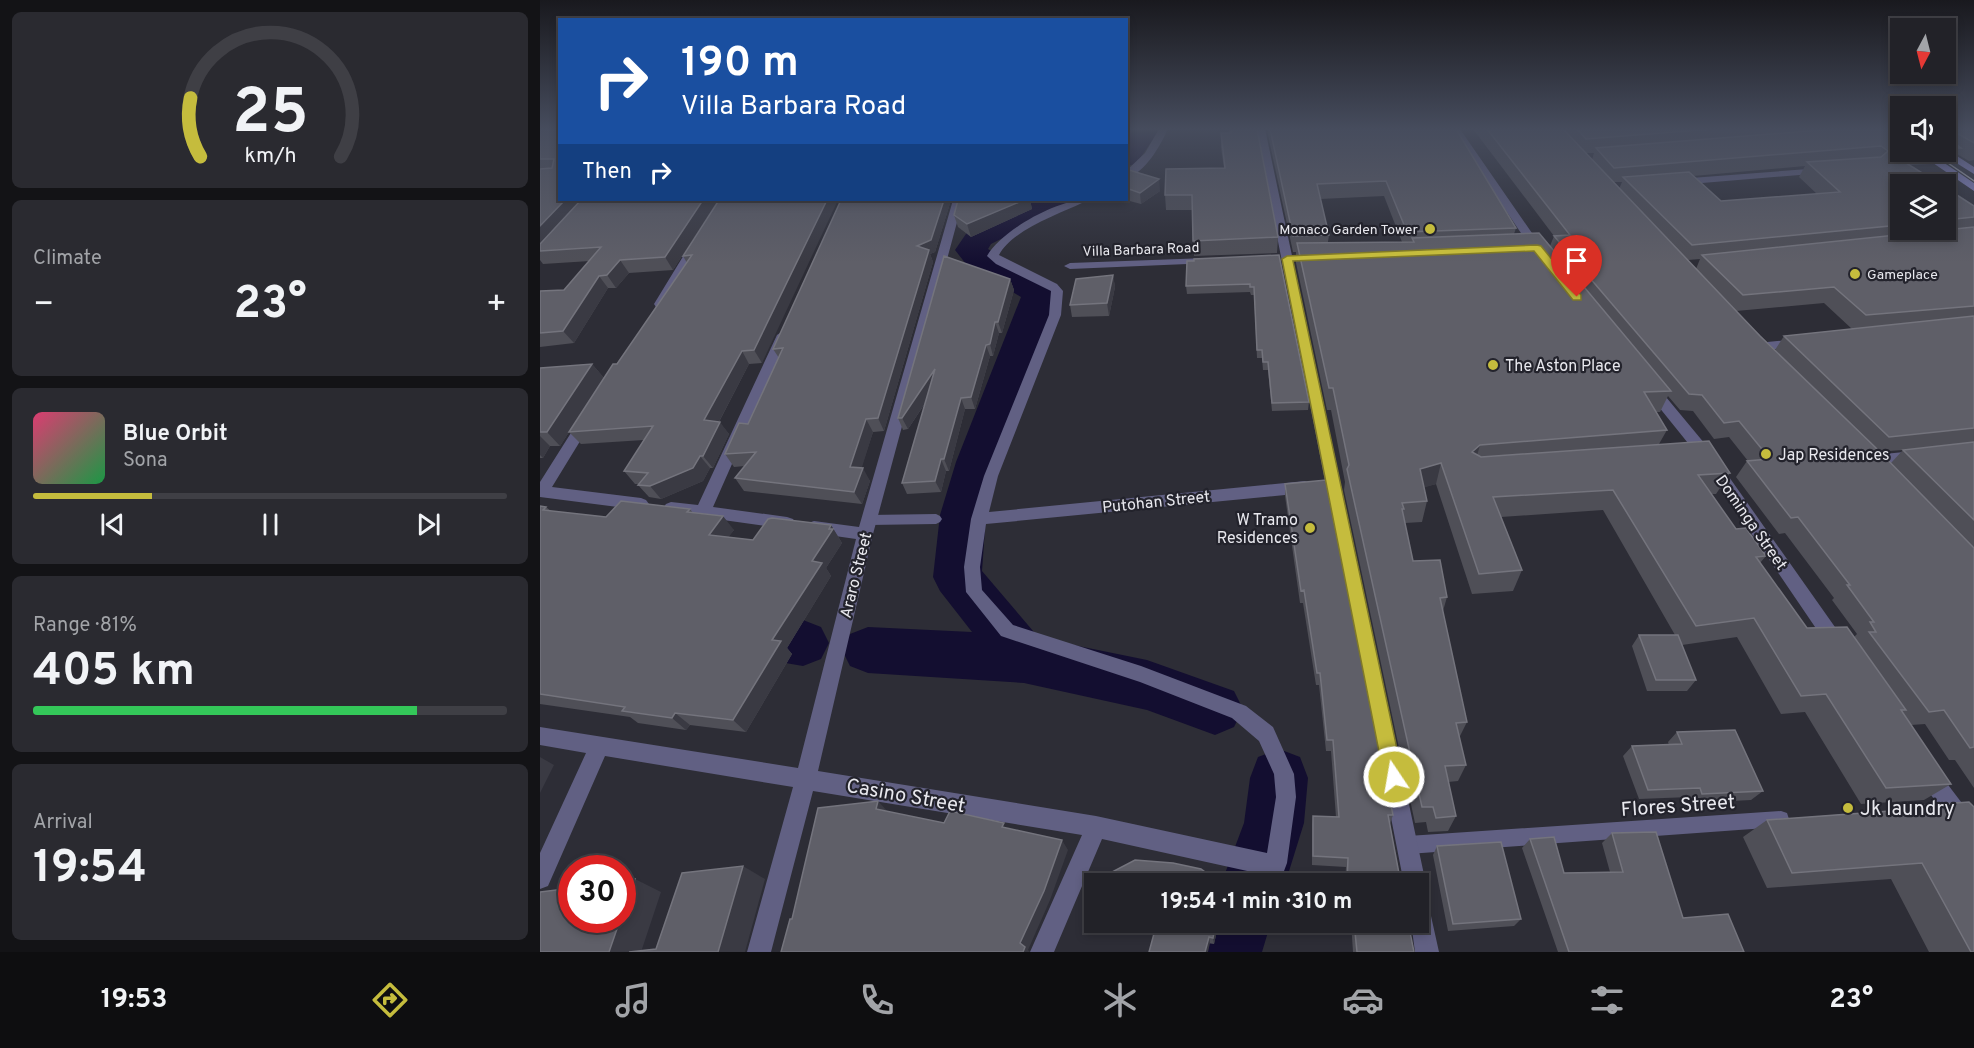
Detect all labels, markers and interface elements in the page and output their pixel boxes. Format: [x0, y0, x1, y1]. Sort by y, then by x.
north arrow [1890, 18, 1956, 84]
map controls [1890, 18, 1956, 240]
text: 190 m [681, 38, 799, 91]
icon: right [582, 42, 660, 120]
text: 25 [232, 76, 308, 155]
text: Villa Barbara Road [681, 90, 906, 124]
button: sound [1890, 96, 1956, 162]
text: km/h [244, 143, 296, 170]
icon: right [644, 156, 677, 189]
text: Then [582, 159, 632, 186]
button: layers [1890, 174, 1956, 240]
place label: Monaco Garden Tower [1279, 222, 1419, 239]
marker: Monaco Garden Tower [1423, 222, 1437, 236]
pin [1551, 235, 1602, 297]
street label: Villa Barbara Road [1082, 240, 1200, 261]
icon: arrive [1560, 244, 1593, 277]
text: Climate [33, 246, 102, 272]
marker: Gameplace [1848, 267, 1862, 281]
place label: Gameplace [1867, 267, 1938, 284]
text: 23° [233, 277, 307, 334]
text: − [33, 285, 54, 327]
text: + [486, 285, 507, 327]
place label: The Aston Place [1505, 357, 1621, 377]
marker: The Aston Place [1486, 358, 1500, 372]
text: Blue Orbit [123, 421, 228, 448]
place label: Jap Residences [1778, 446, 1890, 466]
marker: Jap Residences [1759, 447, 1773, 461]
text: Sona [123, 448, 168, 474]
street label: Dominga Street [1710, 472, 1791, 575]
street label: Putohan Street [1101, 487, 1211, 519]
icon: previous [96, 508, 129, 541]
icon: pause [254, 508, 287, 541]
icon: next [412, 508, 445, 541]
place label: W Tramo Residences [1217, 511, 1298, 549]
marker: W Tramo Residences [1303, 521, 1317, 535]
street label: Araro Street [837, 530, 877, 621]
text: Range · 81% [33, 613, 137, 639]
text: 405 km [33, 644, 195, 701]
position arrow [1362, 745, 1426, 809]
street label: Casino Street [844, 774, 967, 820]
street label: Flores Street [1620, 790, 1736, 824]
place label: Jk laundry [1860, 797, 1955, 823]
marker: Jk laundry [1841, 801, 1855, 815]
text: Arrival [33, 810, 93, 836]
text: 19:54 [33, 841, 147, 898]
speed limit sign: 30 [558, 855, 636, 933]
text: 19:54 · 1 min · 310 m [1161, 889, 1352, 916]
icon: directions [369, 979, 411, 1021]
icon: music [612, 979, 654, 1021]
icon: phone [856, 979, 898, 1021]
icon: climate [1099, 979, 1141, 1021]
icon: car [1342, 979, 1384, 1021]
icon: filters [1586, 979, 1628, 1021]
text: 19:53 [101, 983, 167, 1017]
text: 23° [1829, 983, 1873, 1017]

